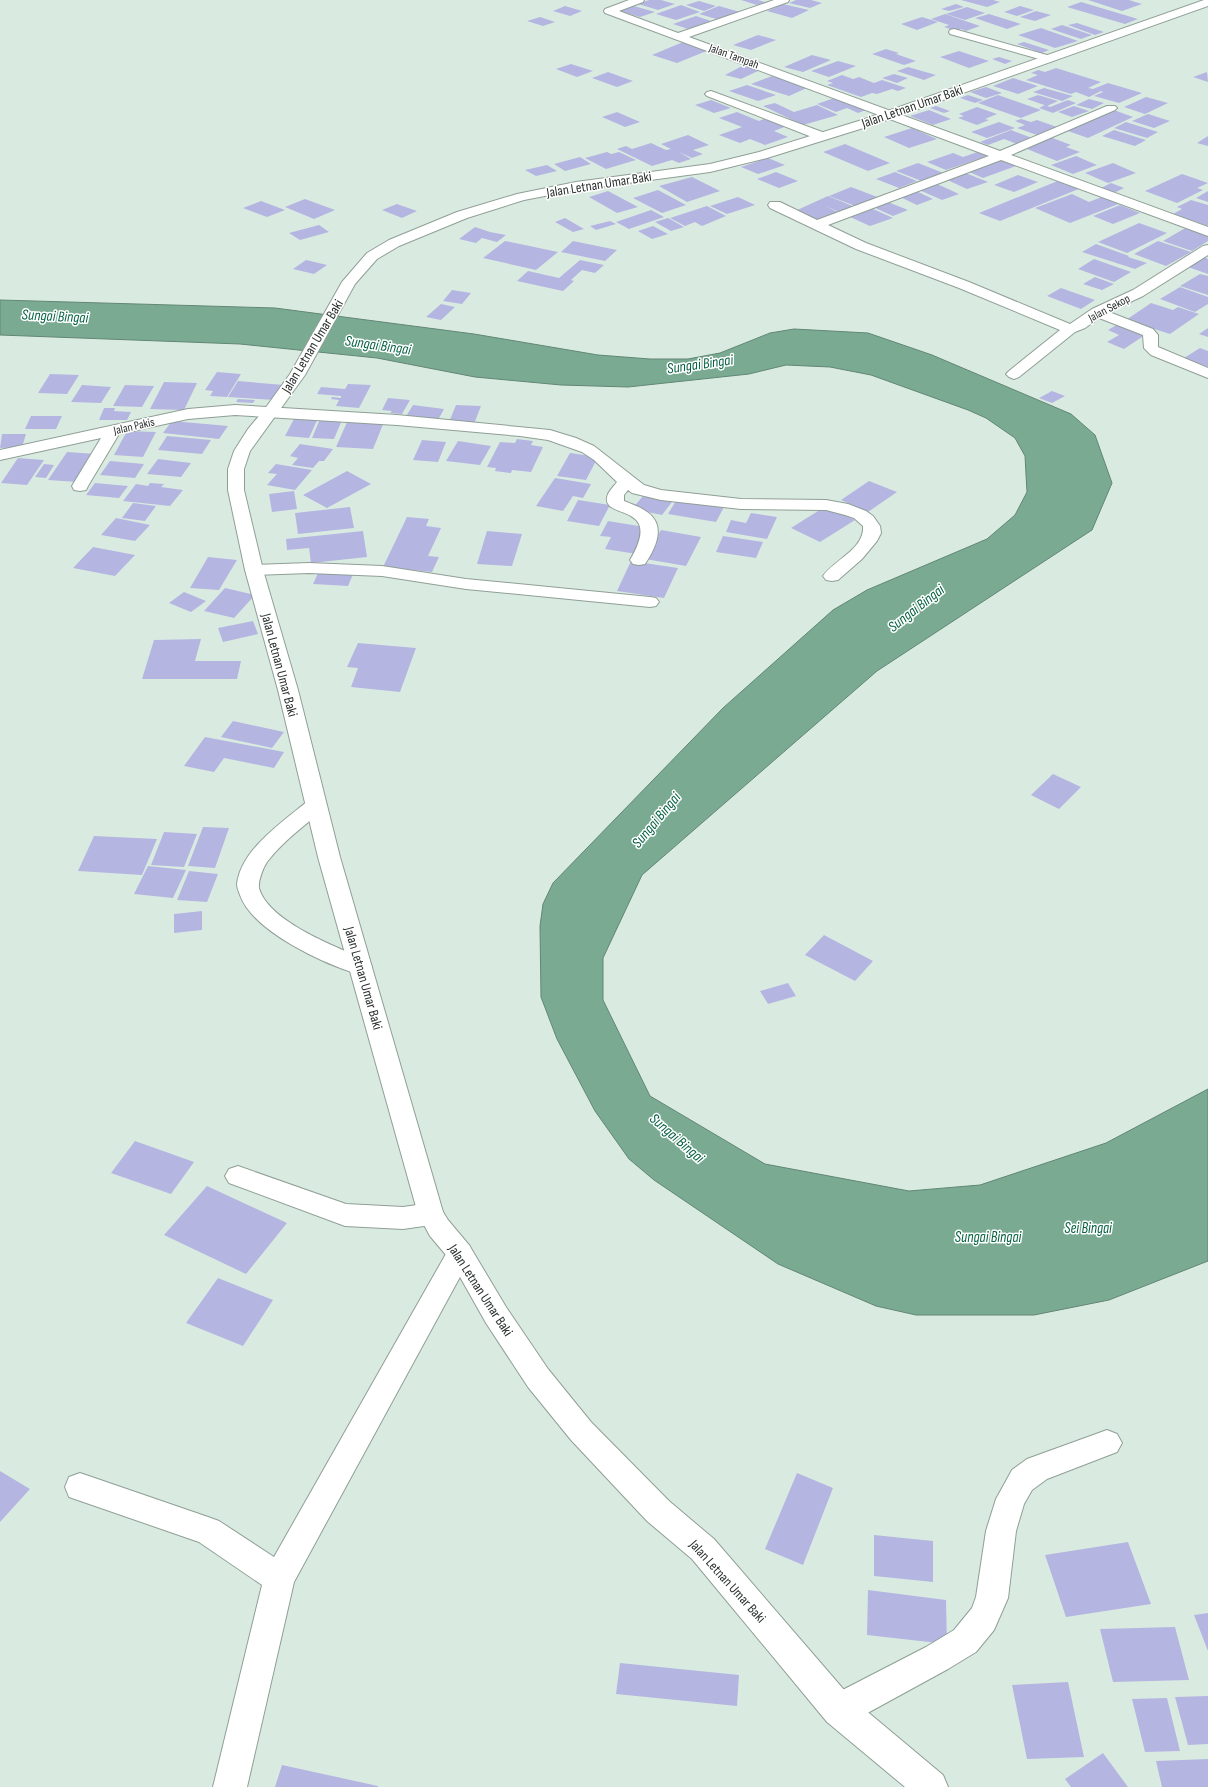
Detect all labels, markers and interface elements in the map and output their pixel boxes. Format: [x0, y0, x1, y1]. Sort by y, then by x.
street label: Jalan Tampah [706, 40, 761, 72]
street label: Jalan Letnan Umar Baki [858, 81, 965, 132]
street label: Jalan Letnan Umar Baki [544, 168, 653, 201]
street label: Jalan Sekop [1085, 291, 1133, 326]
street label: Jalan Letnan Umar Baki [277, 296, 347, 397]
water label: Sungai Bingai [21, 305, 90, 328]
water label: Sungai Bingai [344, 331, 413, 360]
water label: Sungai Bingai [666, 350, 736, 379]
street label: Jalan Pakis [111, 414, 156, 439]
water label: Sungai Bingai [884, 580, 949, 636]
street label: Jalan Letnan Umar Baki [257, 611, 301, 719]
water label: Sungai Bingai [628, 788, 686, 852]
street label: Jalan Letnan Umar Baki [340, 924, 386, 1031]
water label: Sungai Bingai [645, 1109, 709, 1168]
water label: Sei Bingai [1064, 1219, 1113, 1238]
water label: Sungai Bingai [955, 1228, 1022, 1247]
street label: Jalan Letnan Umar Baki [444, 1240, 517, 1339]
street label: Jalan Letnan Umar Baki [685, 1535, 769, 1626]

